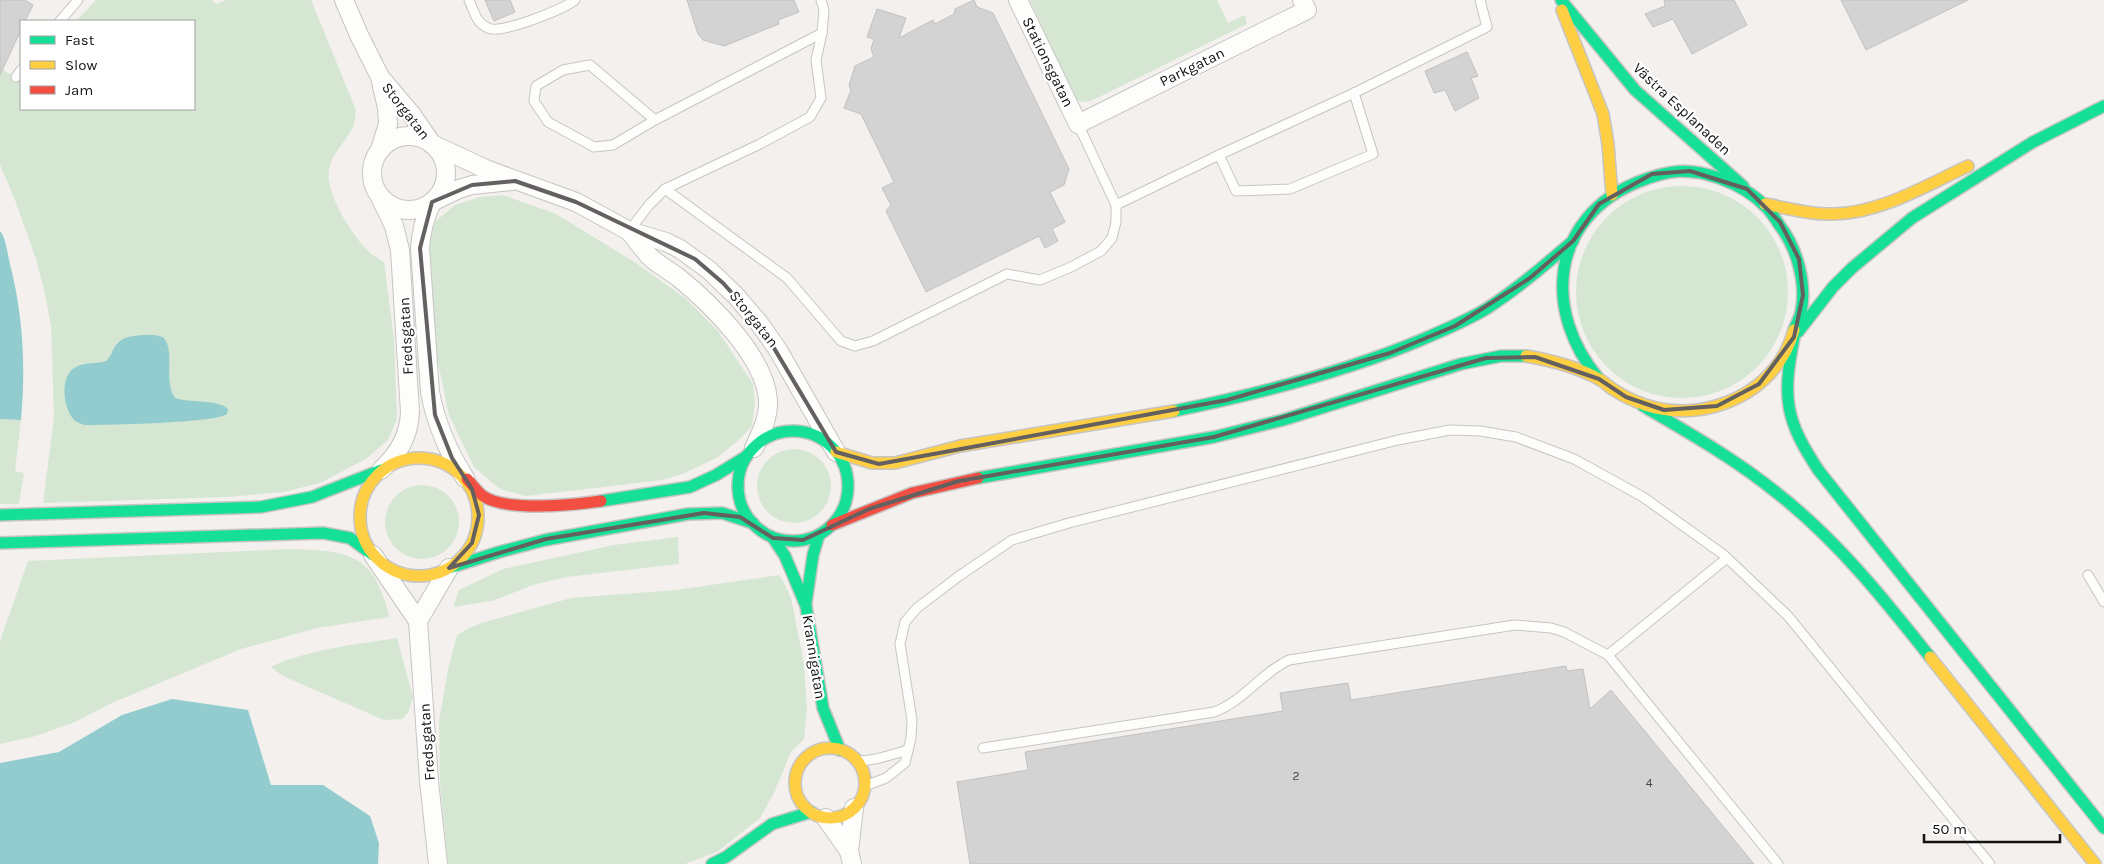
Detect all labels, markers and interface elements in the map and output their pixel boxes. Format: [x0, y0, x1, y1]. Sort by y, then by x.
street label: Stationsgatan [1018, 14, 1078, 110]
legend [20, 20, 195, 110]
text: Fast [65, 31, 95, 49]
street label: Parkgatan [1157, 44, 1227, 90]
text: Slow [65, 56, 97, 74]
street label: Västra Esplanaden [1629, 59, 1735, 159]
street label: Storgatan [378, 79, 434, 143]
text: Jam [65, 81, 93, 99]
street label: Storgatan [726, 287, 782, 351]
street label: Fredsgatan [395, 297, 417, 375]
street label: Krannigatan [798, 614, 830, 700]
street label: Fredsgatan [415, 703, 439, 781]
house number: 2 [1293, 769, 1300, 783]
house number: 4 [1646, 776, 1653, 790]
scale bar [1924, 812, 2060, 844]
text: 50 m [1932, 820, 1967, 838]

